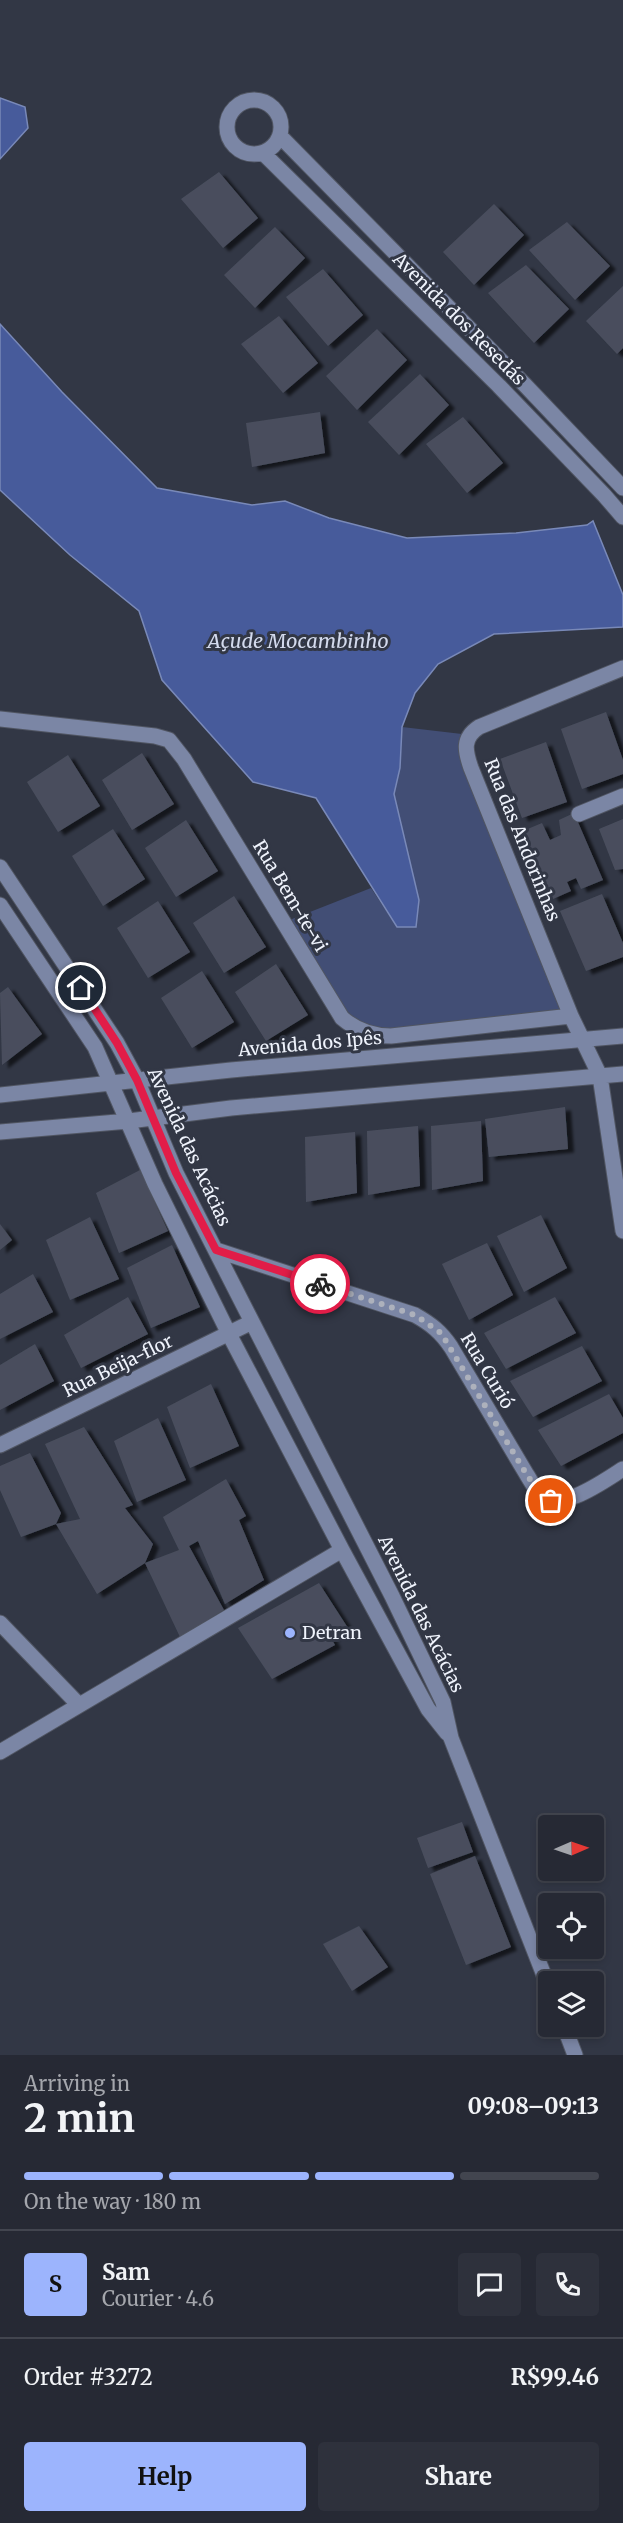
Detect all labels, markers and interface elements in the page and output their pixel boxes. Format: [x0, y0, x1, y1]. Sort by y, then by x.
street label: Avenida dos Resedás [388, 247, 531, 390]
water label: Açude Mocambinho [205, 628, 389, 653]
street label: Rua das Andorinhas [479, 755, 566, 925]
street label: Rua Bem-te-vi [248, 836, 333, 956]
pin [55, 962, 106, 1013]
icon: home [64, 971, 97, 1004]
street label: Avenida dos Ipês [236, 1026, 383, 1061]
street label: Avenida das Acácias [142, 1063, 236, 1230]
courier [290, 1254, 350, 1314]
icon: bike [304, 1268, 337, 1301]
street label: Rua Beija-flor [59, 1329, 176, 1402]
street label: Rua Curió [456, 1329, 519, 1413]
pin [525, 1475, 576, 1526]
icon: bag [534, 1484, 567, 1517]
street label: Avenida das Acácias [373, 1530, 470, 1696]
place label: Detran [302, 1621, 362, 1644]
marker: Detran [283, 1626, 297, 1640]
north arrow [538, 1815, 604, 1881]
map controls [538, 1815, 604, 2037]
button: locate [538, 1893, 604, 1959]
button: layers [538, 1971, 604, 2037]
text: Arriving in [24, 2071, 130, 2096]
text: 09:08–09:13 [468, 2092, 599, 2120]
text: 2 min [24, 2094, 135, 2143]
text: On the way · 180 m [24, 2189, 201, 2214]
button: chat [458, 2253, 521, 2316]
button: phone [536, 2253, 599, 2316]
text: Sam [102, 2258, 150, 2286]
text: S [49, 2270, 62, 2298]
text: Courier · 4.6 [102, 2286, 214, 2311]
text: Order #3272 [24, 2363, 153, 2391]
text: R$99.46 [511, 2363, 599, 2391]
button: Help [24, 2442, 306, 2511]
button: Share [318, 2442, 599, 2511]

